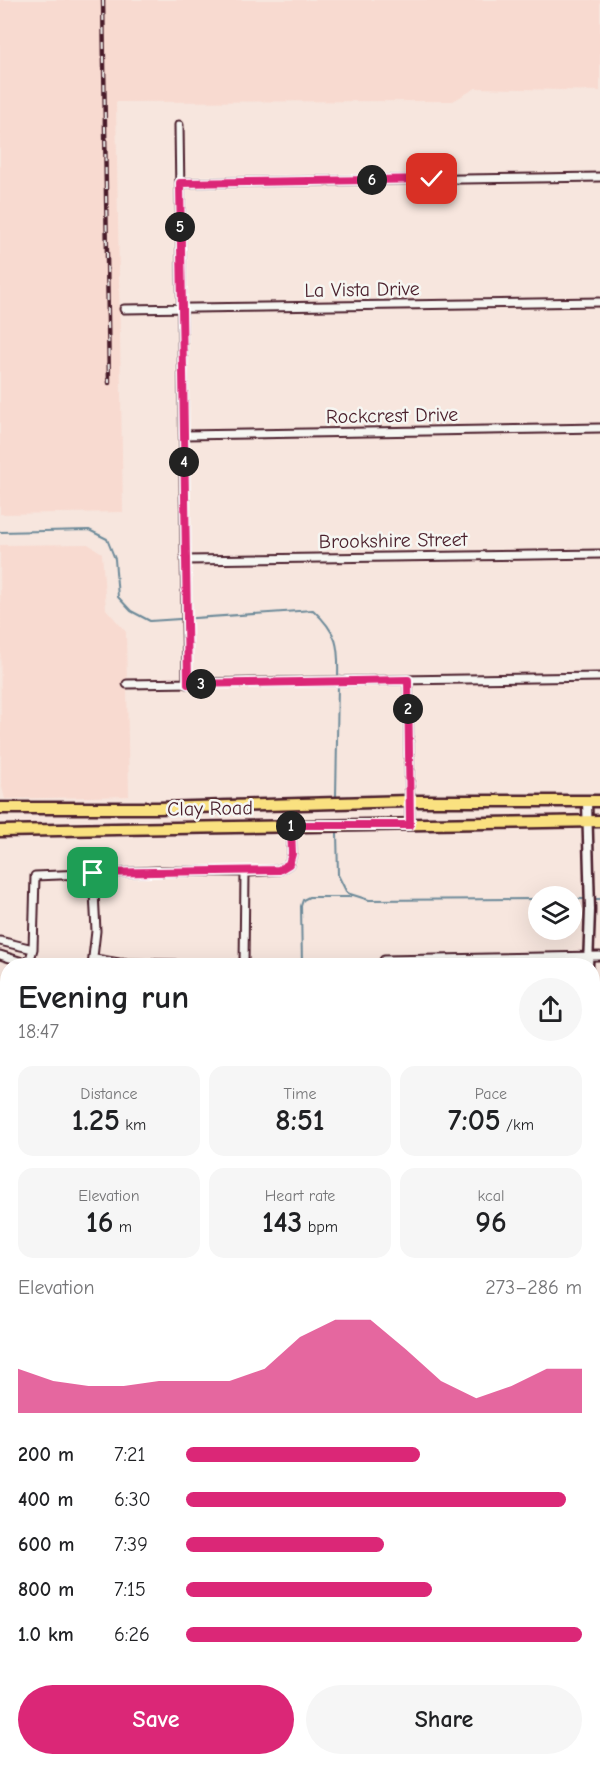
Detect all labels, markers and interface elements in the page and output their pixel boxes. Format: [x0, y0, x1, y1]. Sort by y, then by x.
pin [406, 153, 457, 204]
icon: check [415, 162, 448, 195]
pin: 6 [357, 165, 387, 195]
text: 6 [368, 171, 376, 189]
pin: 5 [165, 212, 195, 242]
text: 5 [176, 218, 184, 236]
street label: La Vista Drive [304, 277, 420, 302]
street label: Rockcrest Drive [326, 403, 458, 428]
pin: 4 [169, 447, 199, 477]
text: 4 [180, 453, 188, 471]
street label: Brookshire Street [318, 528, 469, 553]
pin: 3 [186, 669, 216, 699]
text: 3 [197, 675, 205, 693]
pin: 2 [393, 694, 423, 724]
text: 2 [404, 700, 412, 718]
street label: Clay Road [167, 796, 253, 821]
pin: 1 [276, 811, 306, 841]
text: 1 [288, 817, 294, 835]
pin [67, 847, 118, 898]
icon: arrive [76, 856, 109, 889]
map controls [528, 886, 582, 940]
button: layers [528, 886, 582, 940]
text: Evening run [18, 978, 189, 1016]
button: share [519, 978, 582, 1041]
text: 18:47 [18, 1020, 59, 1043]
text: Distance [80, 1085, 138, 1103]
text: Time [283, 1085, 317, 1103]
text: Pace [475, 1085, 507, 1103]
text: 1.25 [72, 1103, 120, 1138]
text: 8:51 [275, 1103, 325, 1138]
text: 7:05 [448, 1103, 501, 1138]
text: km [120, 1116, 146, 1134]
text: /km [501, 1116, 534, 1134]
text: Elevation [78, 1187, 140, 1205]
text: Heart rate [265, 1187, 335, 1205]
text: kcal [478, 1187, 504, 1205]
text: 16 [86, 1205, 113, 1240]
text: 143 [262, 1205, 302, 1240]
text: 96 [475, 1205, 507, 1240]
text: m [113, 1218, 132, 1236]
text: bpm [302, 1218, 338, 1236]
text: Elevation [18, 1276, 95, 1299]
text: 273–286 m [485, 1276, 582, 1299]
text: 200 m [18, 1443, 74, 1466]
text: 7:21 [114, 1443, 145, 1466]
text: 400 m [18, 1488, 73, 1511]
text: 6:30 [114, 1488, 151, 1511]
text: 600 m [18, 1533, 74, 1556]
text: 7:39 [114, 1533, 148, 1556]
text: 800 m [18, 1578, 74, 1601]
text: 7:15 [114, 1578, 146, 1601]
text: 1.0 km [18, 1623, 74, 1646]
text: 6:26 [114, 1623, 150, 1646]
button: Save [18, 1685, 294, 1754]
button: Share [306, 1685, 582, 1754]

